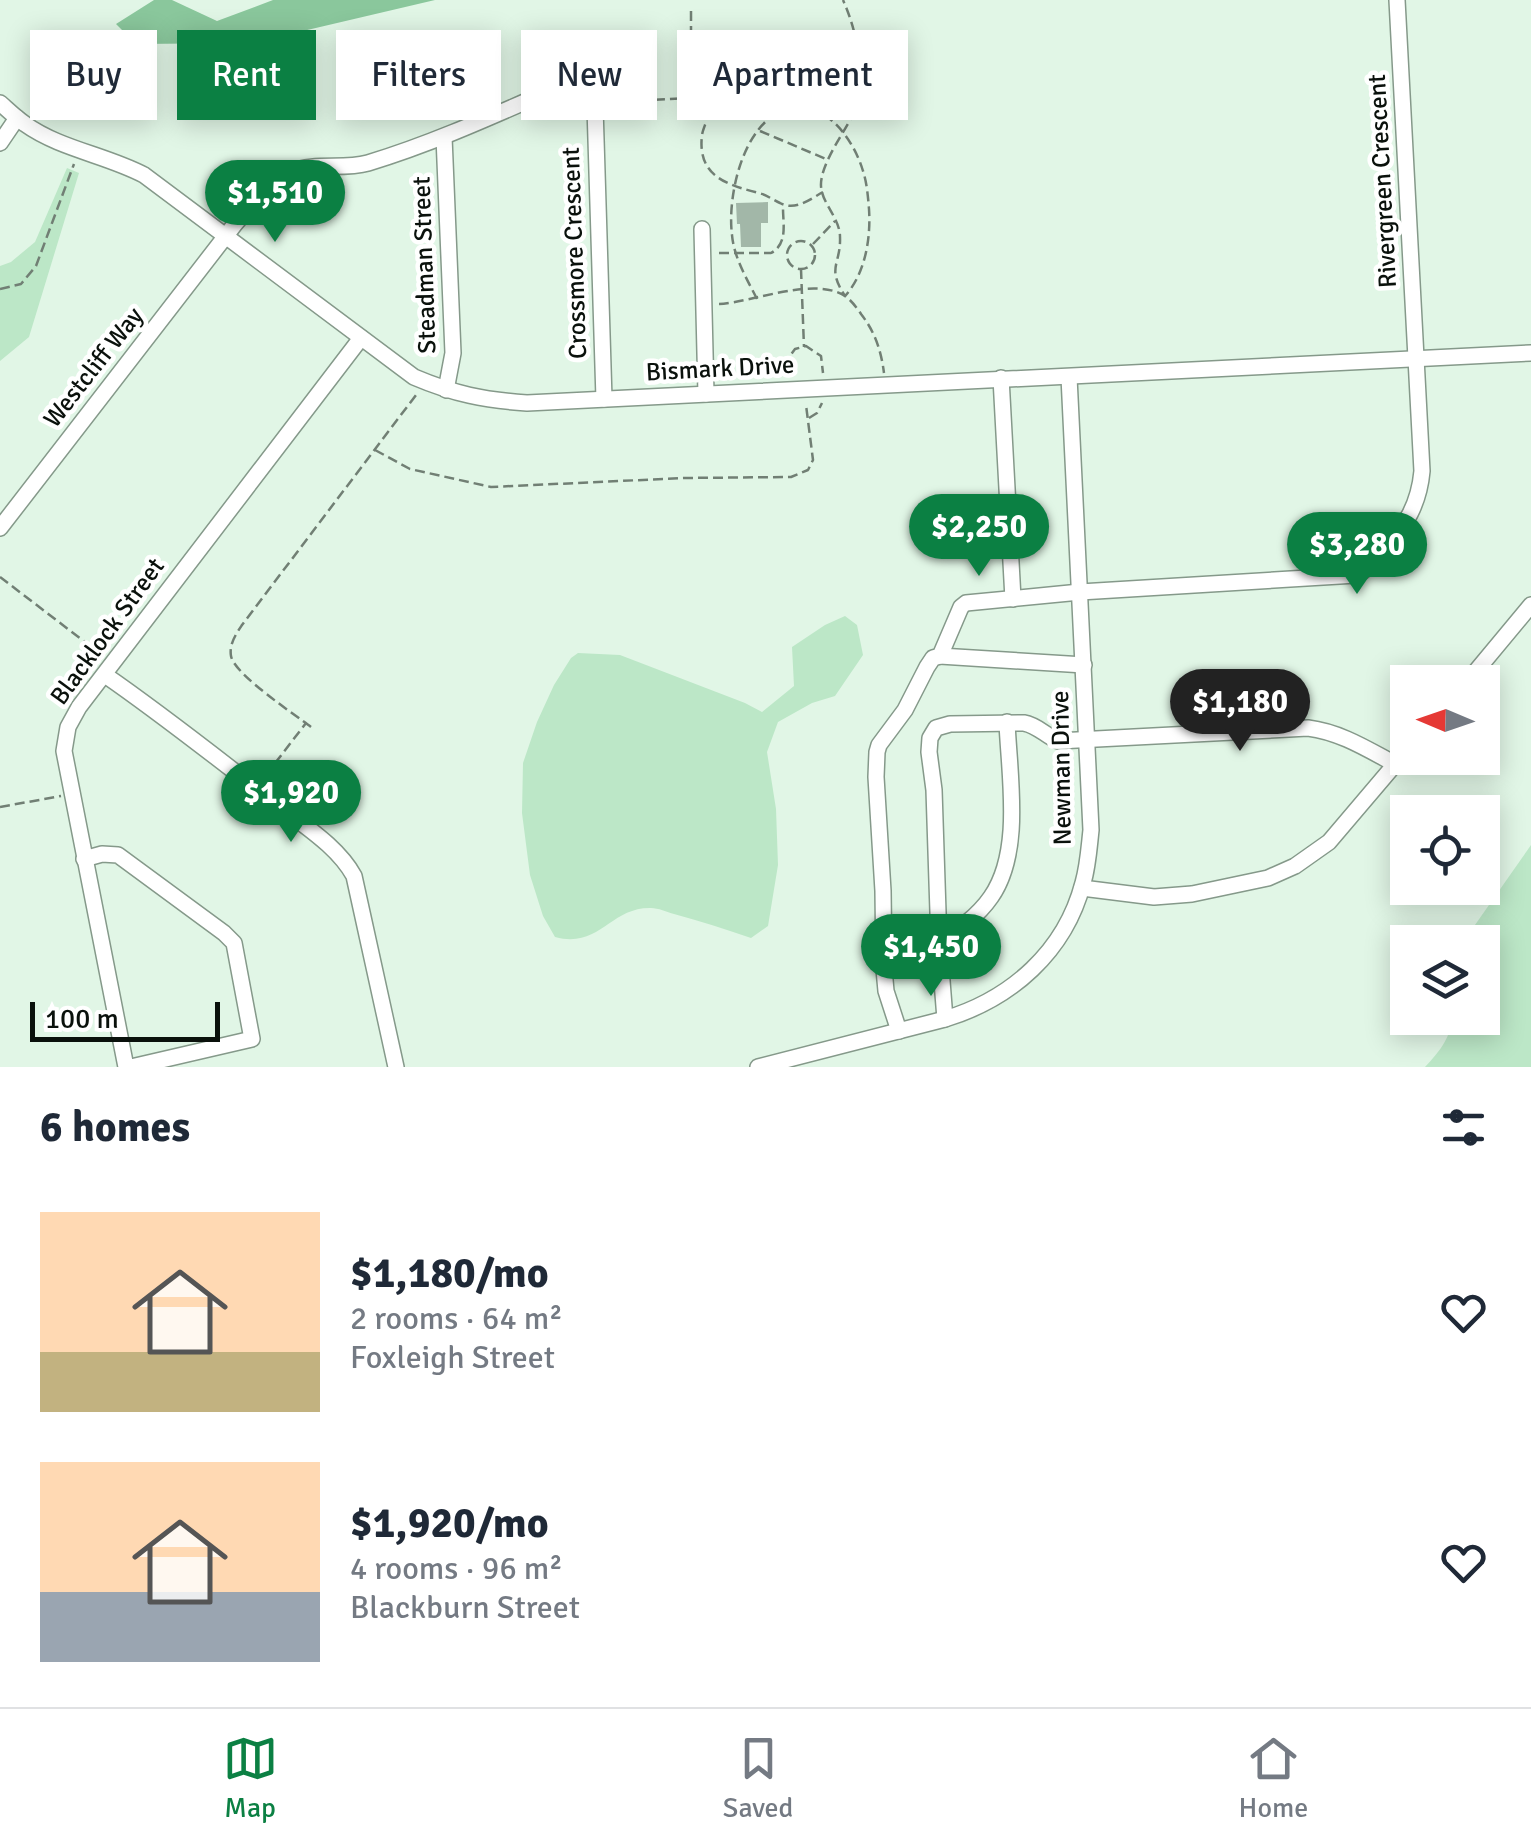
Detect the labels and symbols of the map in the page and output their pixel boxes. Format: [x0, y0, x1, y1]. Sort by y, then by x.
street label: Rivergreen Crescent [1361, 73, 1403, 289]
street label: Crossmore Crescent [555, 146, 593, 360]
pin: $1,510 [194, 160, 356, 245]
street label: Steadman Street [405, 175, 443, 354]
street label: Westcliff Way [37, 301, 150, 433]
street label: Bismark Drive [645, 349, 795, 387]
pin: $2,250 [898, 494, 1060, 579]
pin: $3,280 [1276, 512, 1438, 597]
street label: Blacklock Street [43, 551, 171, 711]
north arrow [1390, 665, 1500, 775]
pin: $1,180 [1159, 669, 1321, 754]
street label: Newman Drive [1044, 690, 1078, 846]
pin: $1,920 [210, 760, 372, 845]
pin: $1,450 [850, 914, 1012, 999]
scale bar [30, 997, 220, 1042]

